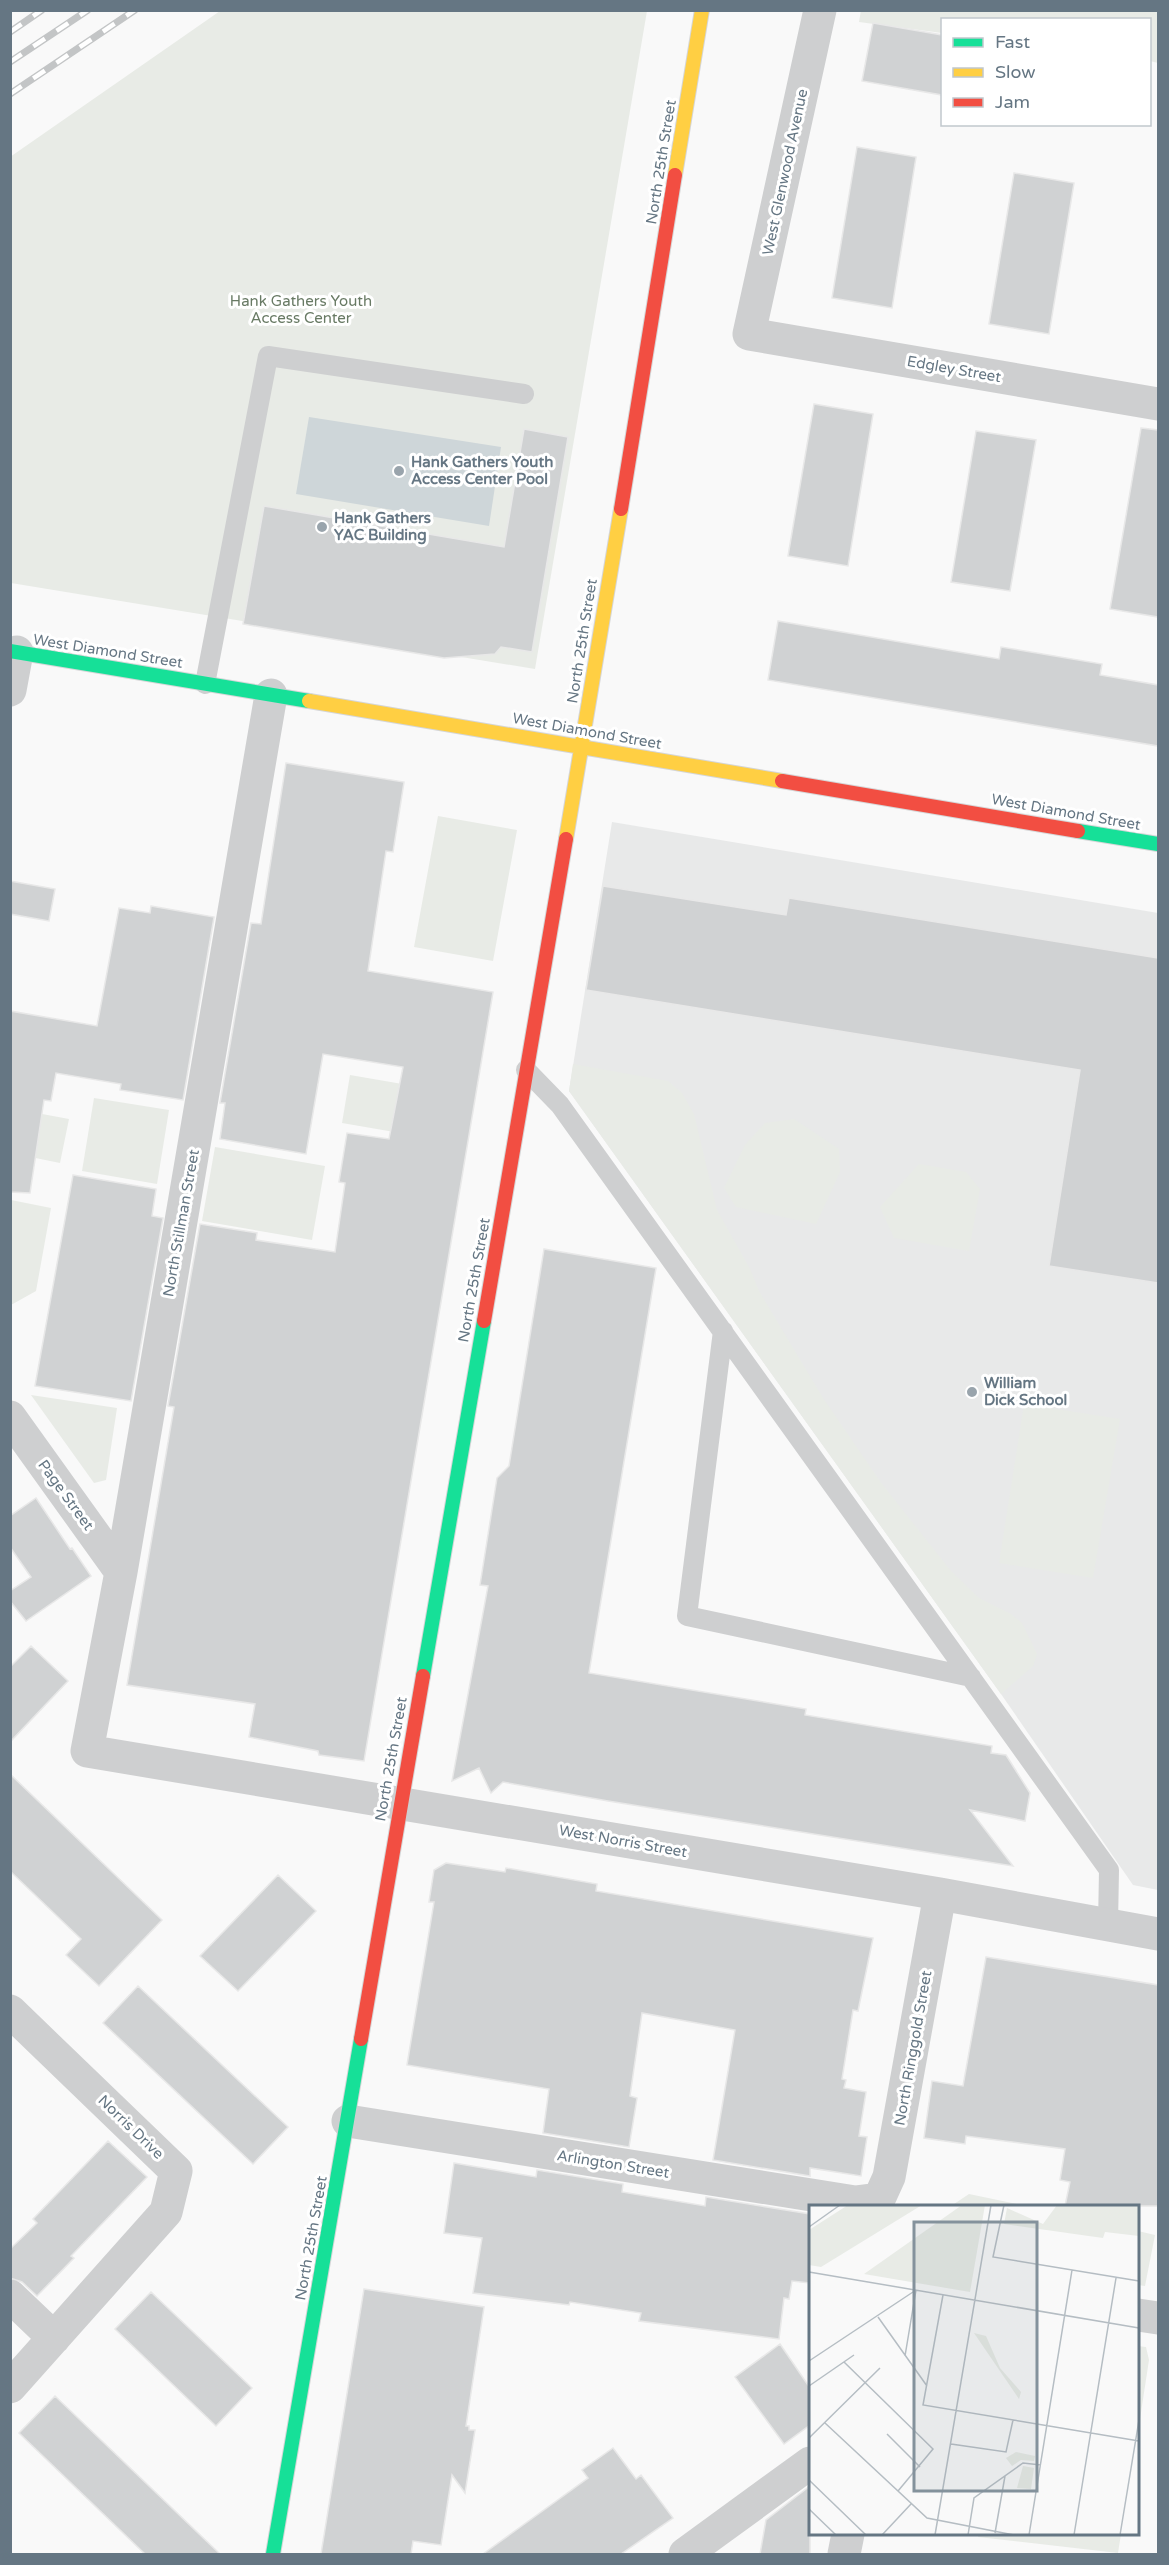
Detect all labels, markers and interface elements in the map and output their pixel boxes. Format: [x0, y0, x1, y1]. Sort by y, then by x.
legend [941, 18, 1151, 126]
text: Fast [995, 31, 1030, 53]
text: Slow [995, 61, 1036, 83]
street label: West Glenwood Avenue [759, 87, 811, 257]
text: Jam [995, 91, 1030, 113]
street label: North 25th Street [642, 98, 680, 226]
park label: Hank Gathers Youth Access Center [230, 292, 372, 327]
street label: Edgley Street [906, 352, 1003, 386]
place label: Hank Gathers Youth Access Center Pool [411, 453, 553, 488]
marker: Hank Gathers Youth Access Center Pool [392, 464, 406, 478]
place label: Hank Gathers YAC Building [334, 509, 431, 545]
marker: Hank Gathers YAC Building [315, 520, 329, 534]
street label: North 25th Street [563, 577, 601, 705]
street label: West Diamond Street [32, 630, 184, 672]
street label: West Diamond Street [511, 709, 663, 753]
street label: West Diamond Street [990, 790, 1142, 834]
street label: North Stillman Street [159, 1148, 203, 1298]
street label: North 25th Street [454, 1216, 494, 1344]
place label: William Dick School [984, 1374, 1067, 1409]
marker: William Dick School [965, 1385, 979, 1399]
street label: Page Street [34, 1456, 98, 1534]
street label: North 25th Street [371, 1695, 411, 1823]
street label: West Norris Street [557, 1821, 689, 1861]
street label: North Ringgold Street [891, 1969, 936, 2127]
street label: Norris Drive [94, 2091, 168, 2163]
street label: Arlington Street [556, 2146, 671, 2182]
street label: North 25th Street [291, 2174, 331, 2302]
inset map [809, 2205, 1139, 2535]

